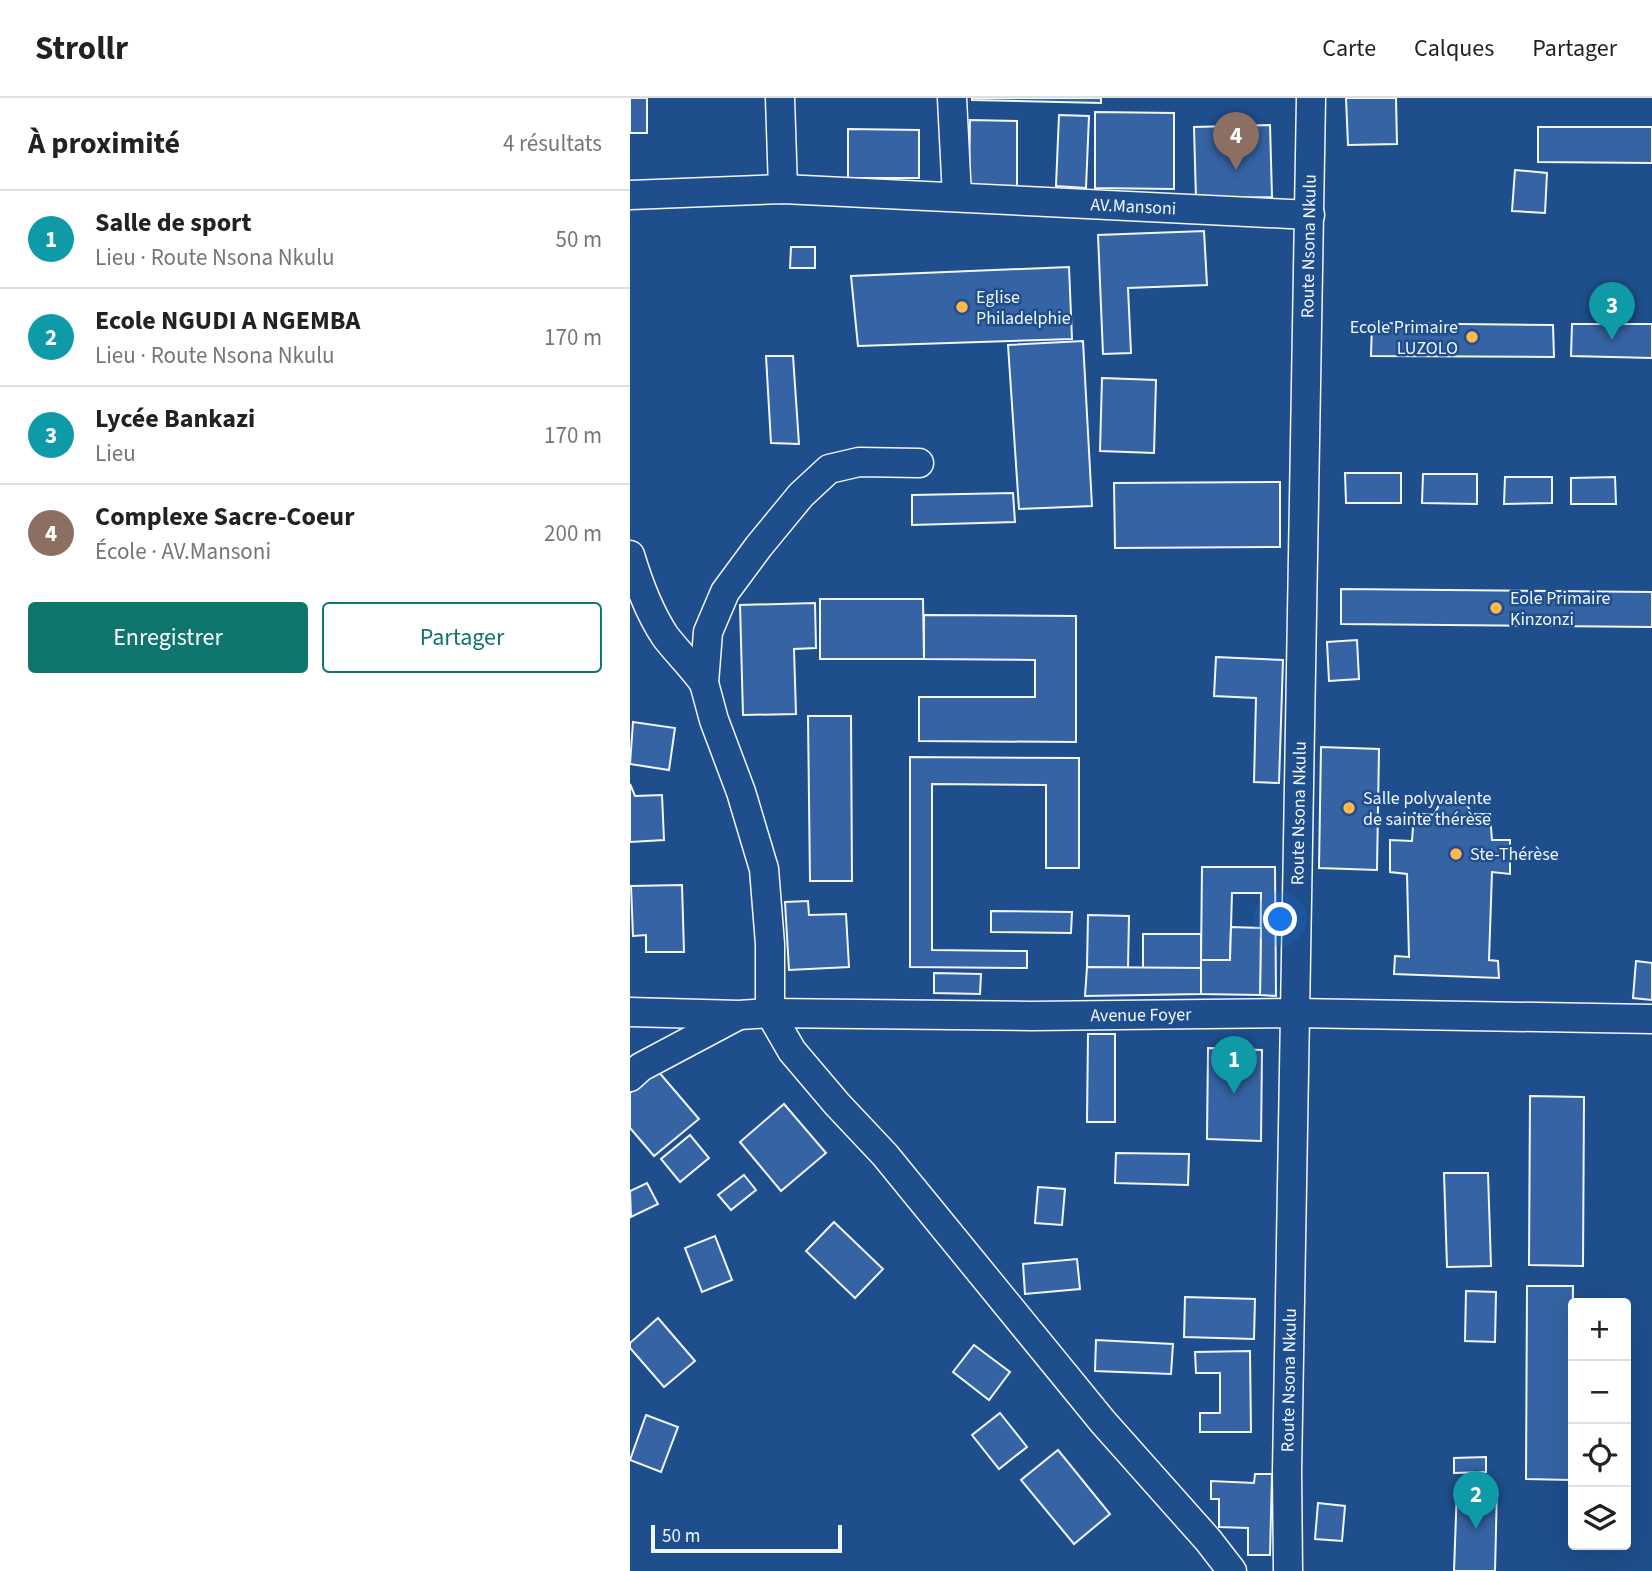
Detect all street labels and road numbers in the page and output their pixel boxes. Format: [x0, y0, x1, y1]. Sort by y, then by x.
street label: Route Nsona Nkulu [1295, 174, 1322, 318]
street label: AV.Mansoni [1090, 192, 1177, 221]
street label: Route Nsona Nkulu [1285, 741, 1312, 885]
street label: Avenue Foyer [1090, 1002, 1192, 1028]
street label: Route Nsona Nkulu [1275, 1308, 1302, 1452]

